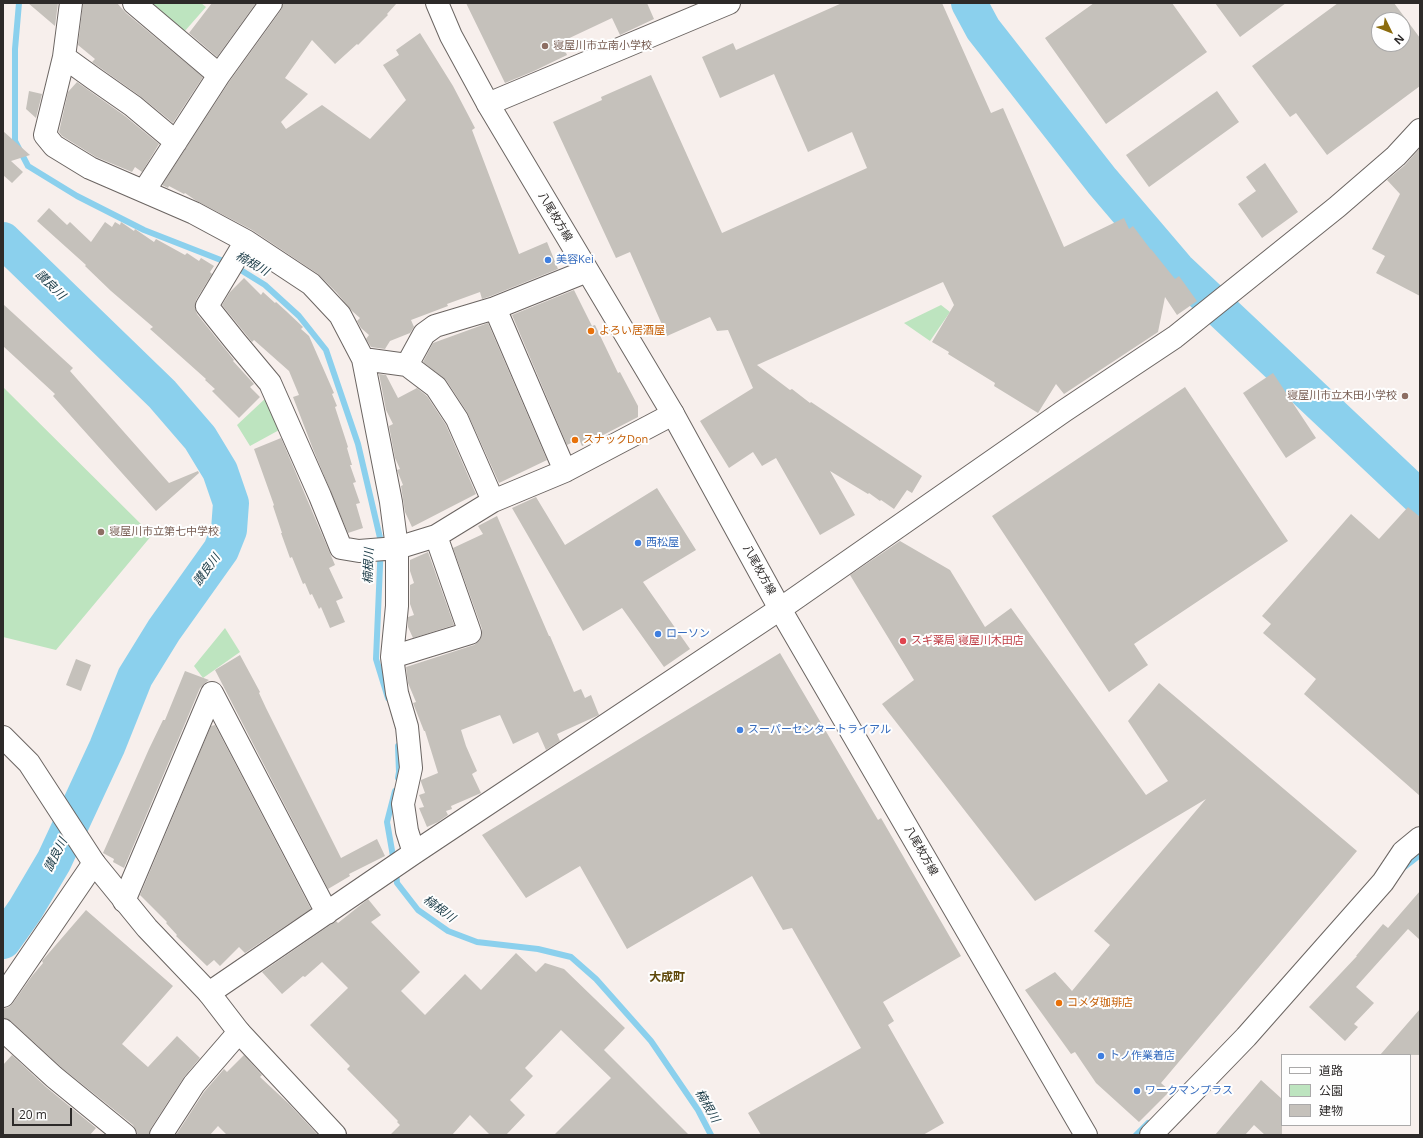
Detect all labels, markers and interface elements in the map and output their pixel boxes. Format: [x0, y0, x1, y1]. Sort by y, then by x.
north arrow [1371, 12, 1411, 52]
text: N [1391, 31, 1408, 48]
place label: 寝屋川市立南小学校 [553, 39, 652, 53]
marker: 寝屋川市立南小学校 [540, 41, 550, 51]
street label: 八尾枚方線 [535, 190, 575, 244]
water label: 楠根川 [233, 249, 271, 279]
place label: 美容Kei [556, 253, 594, 267]
marker: 美容Kei [543, 255, 553, 265]
water label: 讃良川 [32, 267, 68, 303]
place label: よろい居酒屋 [599, 324, 665, 338]
marker: よろい居酒屋 [586, 326, 596, 336]
place label: 寝屋川市立木田小学校 [1287, 389, 1397, 403]
marker: 寝屋川市立木田小学校 [1400, 391, 1410, 401]
place label: スナックDon [583, 433, 648, 447]
marker: スナックDon [570, 435, 580, 445]
place label: 寝屋川市立第七中学校 [109, 525, 219, 539]
marker: 寝屋川市立第七中学校 [96, 527, 106, 537]
place label: 西松屋 [646, 536, 679, 550]
marker: 西松屋 [633, 538, 643, 548]
street label: 八尾枚方線 [740, 543, 778, 597]
water label: 楠根川 [361, 548, 377, 584]
water label: 讃良川 [191, 551, 223, 589]
place label: ローソン [666, 627, 710, 641]
marker: ローソン [653, 629, 663, 639]
place label: スギ薬局 寝屋川木田店 [911, 634, 1024, 648]
marker: スギ薬局 寝屋川木田店 [898, 636, 908, 646]
place label: スーパーセンタートライアル [748, 723, 891, 737]
marker: スーパーセンタートライアル [735, 725, 745, 735]
street label: 八尾枚方線 [902, 824, 940, 878]
water label: 讃良川 [41, 836, 71, 874]
water label: 楠根川 [420, 892, 458, 926]
district label: 大成町 [649, 971, 685, 985]
place label: コメダ珈琲店 [1067, 996, 1133, 1010]
marker: コメダ珈琲店 [1054, 998, 1064, 1008]
place label: トノ作業着店 [1109, 1049, 1175, 1063]
marker: トノ作業着店 [1096, 1051, 1106, 1061]
legend [1281, 1054, 1411, 1126]
text: 道路 [1319, 1062, 1343, 1079]
text: 公園 [1319, 1082, 1343, 1099]
place label: ワークマンプラス [1145, 1084, 1233, 1098]
marker: ワークマンプラス [1132, 1086, 1142, 1096]
water label: 楠根川 [692, 1087, 722, 1125]
scale bar [14, 1100, 74, 1126]
text: 建物 [1319, 1102, 1343, 1119]
text: 20 m [19, 1106, 47, 1123]

